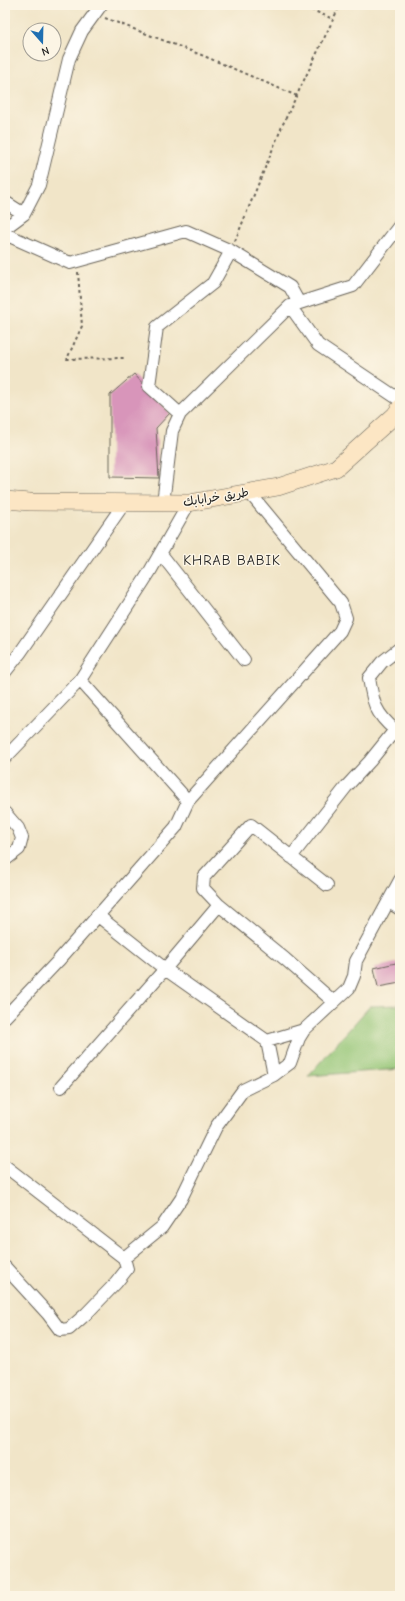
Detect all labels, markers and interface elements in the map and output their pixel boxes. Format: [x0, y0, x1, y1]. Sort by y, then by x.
north arrow [22, 22, 62, 62]
text: N [40, 44, 51, 58]
street label: طريق خرابابك [182, 485, 250, 510]
district label: KHRAB BABIK [183, 552, 281, 569]

